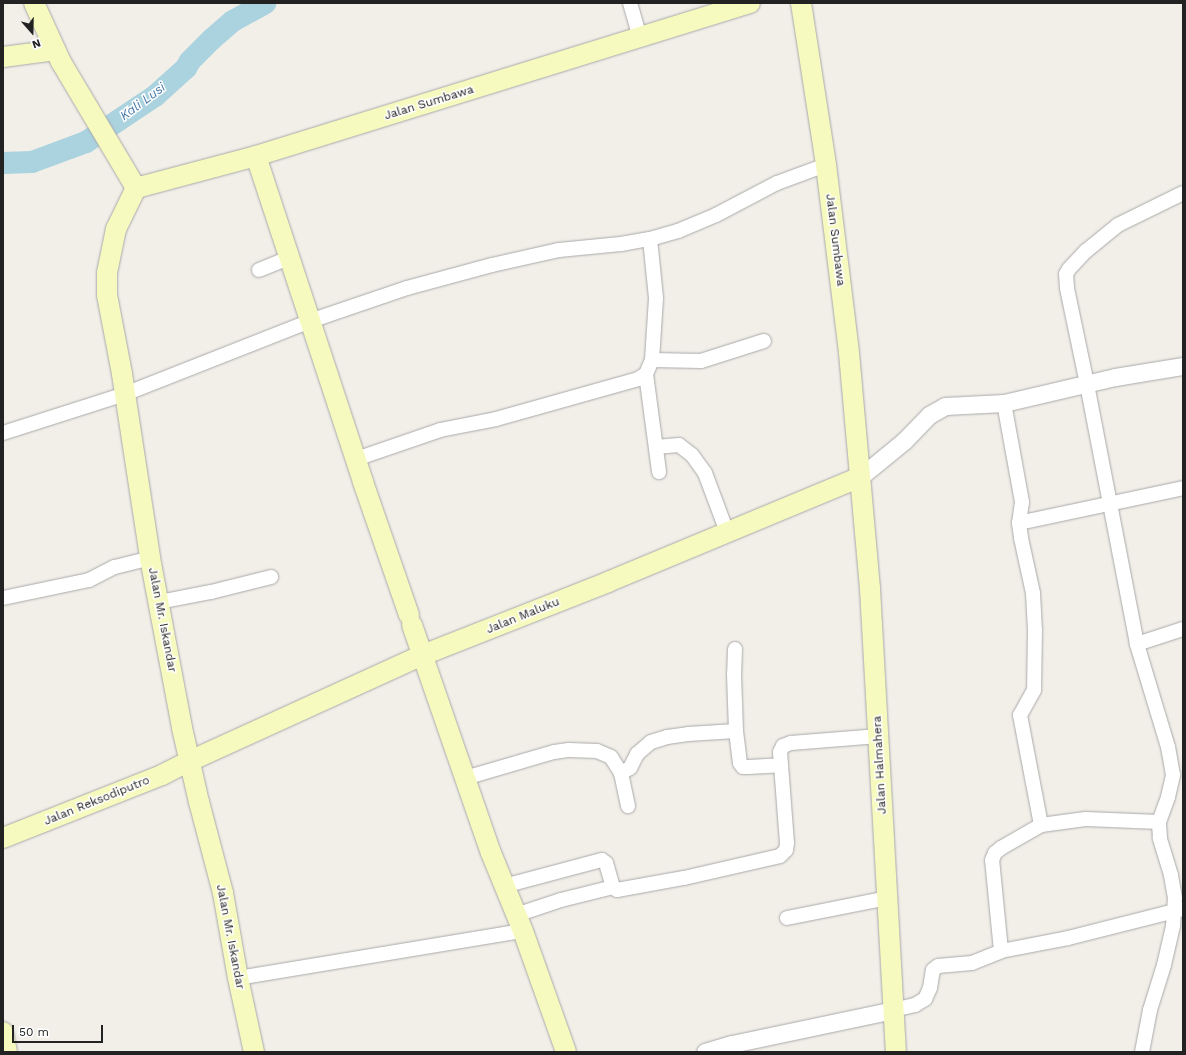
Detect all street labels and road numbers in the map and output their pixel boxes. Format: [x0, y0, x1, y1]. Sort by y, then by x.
street label: Jalan Sumbawa [383, 83, 475, 123]
street label: Jalan Sumbawa [822, 193, 848, 287]
street label: Jalan Mr. Iskandar [145, 566, 179, 674]
street label: Jalan Maluku [484, 595, 562, 637]
street label: Jalan Halmahera [870, 715, 890, 815]
street label: Jalan Reksodiputro [42, 773, 152, 829]
street label: Jalan Mr. Iskandar [213, 883, 247, 991]

